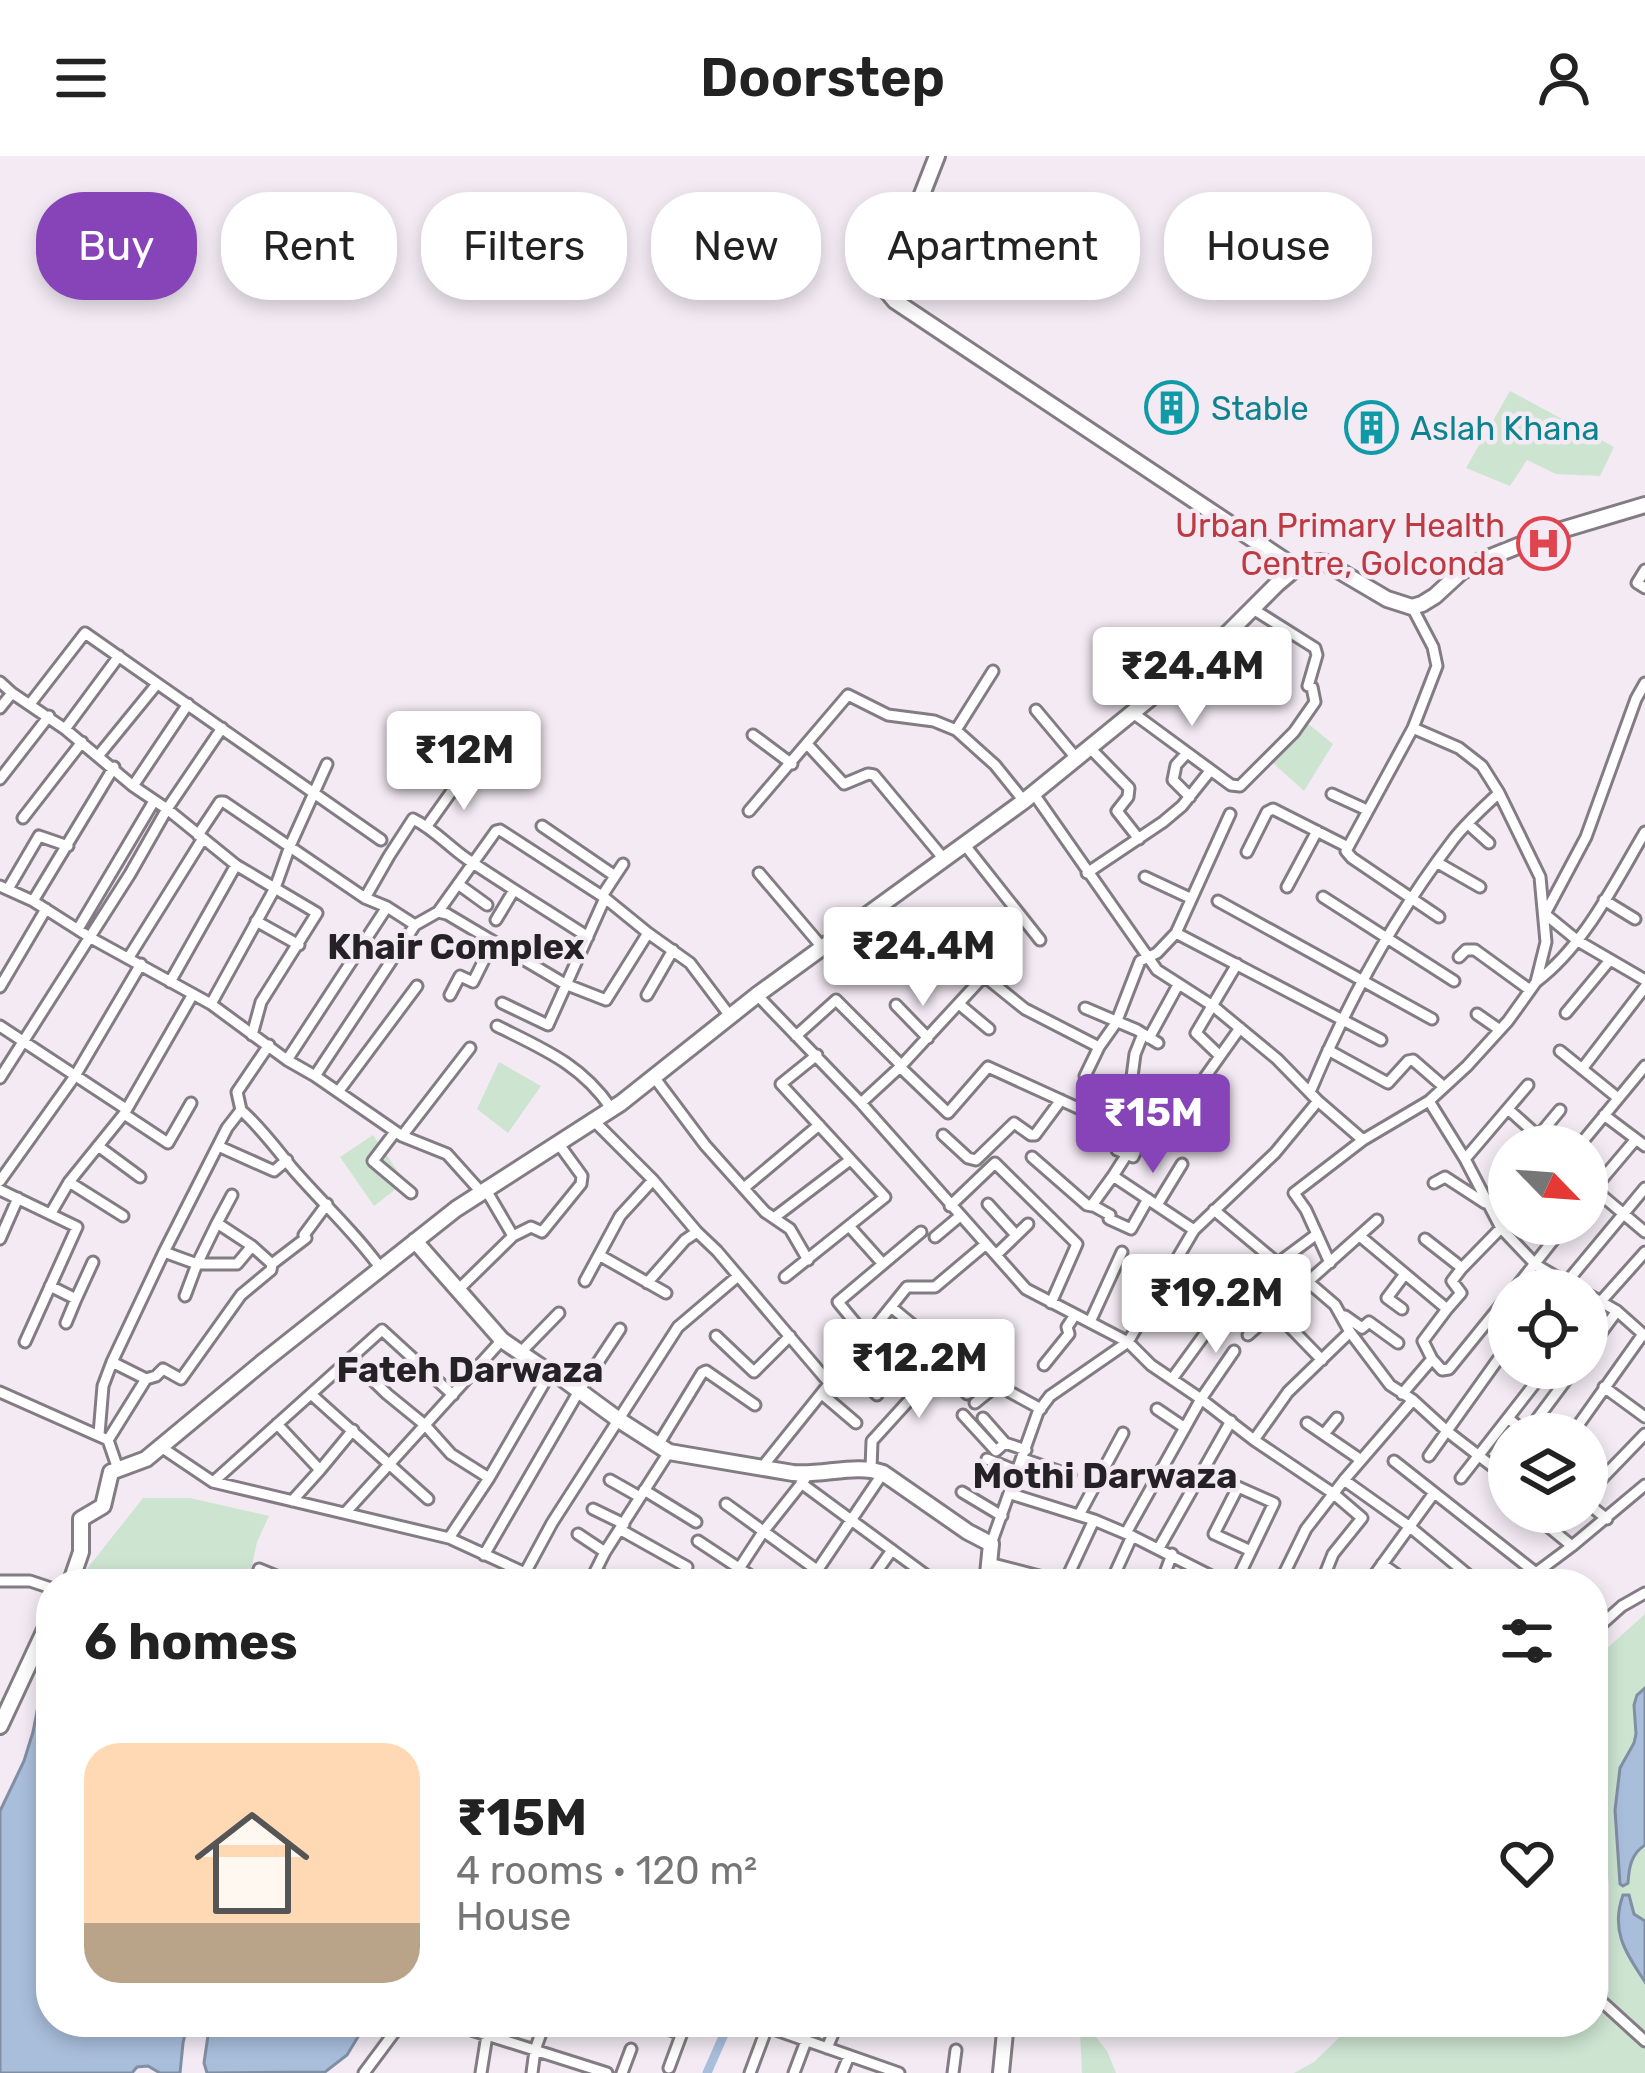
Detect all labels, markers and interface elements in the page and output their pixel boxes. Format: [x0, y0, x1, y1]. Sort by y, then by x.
icon: menu [48, 45, 114, 111]
icon: person [1531, 45, 1597, 111]
text: Doorstep [700, 46, 945, 110]
chip: Buy [36, 192, 197, 300]
chip: Rent [221, 192, 397, 300]
chip: Filters [421, 192, 627, 300]
chip: New [651, 192, 821, 300]
chip: Apartment [845, 192, 1140, 300]
chip: House [1164, 192, 1372, 300]
building icon: Stable [1144, 380, 1200, 436]
place label: Stable [1211, 389, 1309, 428]
building icon: Aslah Khana [1343, 400, 1399, 456]
place label: Aslah Khana [1410, 409, 1600, 448]
place label: Urban Primary Health Centre, Golconda [1175, 506, 1505, 583]
hospital icon: Urban Primary Health Centre, Golconda [1516, 516, 1572, 572]
pin: ₹24.4M [1094, 627, 1290, 729]
text: ₹24.4M [1120, 643, 1264, 689]
pin: ₹12M [393, 711, 535, 813]
text: ₹12M [414, 727, 514, 773]
pin: ₹24.4M [825, 907, 1021, 1009]
text: ₹24.4M [851, 923, 995, 969]
district label: Khair Complex [327, 925, 585, 968]
pin: ₹15M [1082, 1074, 1224, 1176]
text: ₹15M [1103, 1090, 1203, 1136]
north arrow [1488, 1125, 1608, 1245]
map controls [1488, 1125, 1608, 1533]
pin: ₹19.2M [1118, 1254, 1314, 1356]
button: locate [1488, 1269, 1608, 1389]
text: ₹19.2M [1149, 1270, 1283, 1316]
pin: ₹12.2M [821, 1319, 1017, 1421]
text: ₹12.2M [851, 1335, 987, 1381]
district label: Fateh Darwaza [336, 1348, 604, 1391]
button: layers [1488, 1413, 1608, 1533]
district label: Mothi Darwaza [972, 1454, 1238, 1497]
icon: filters [1494, 1608, 1560, 1674]
text: 6 homes [84, 1611, 298, 1672]
text: ₹15M [456, 1787, 587, 1848]
icon: home [180, 1791, 324, 1935]
icon: heart [1494, 1830, 1560, 1896]
text: 4 rooms · 120 m² [456, 1848, 757, 1894]
text: House [456, 1894, 571, 1940]

